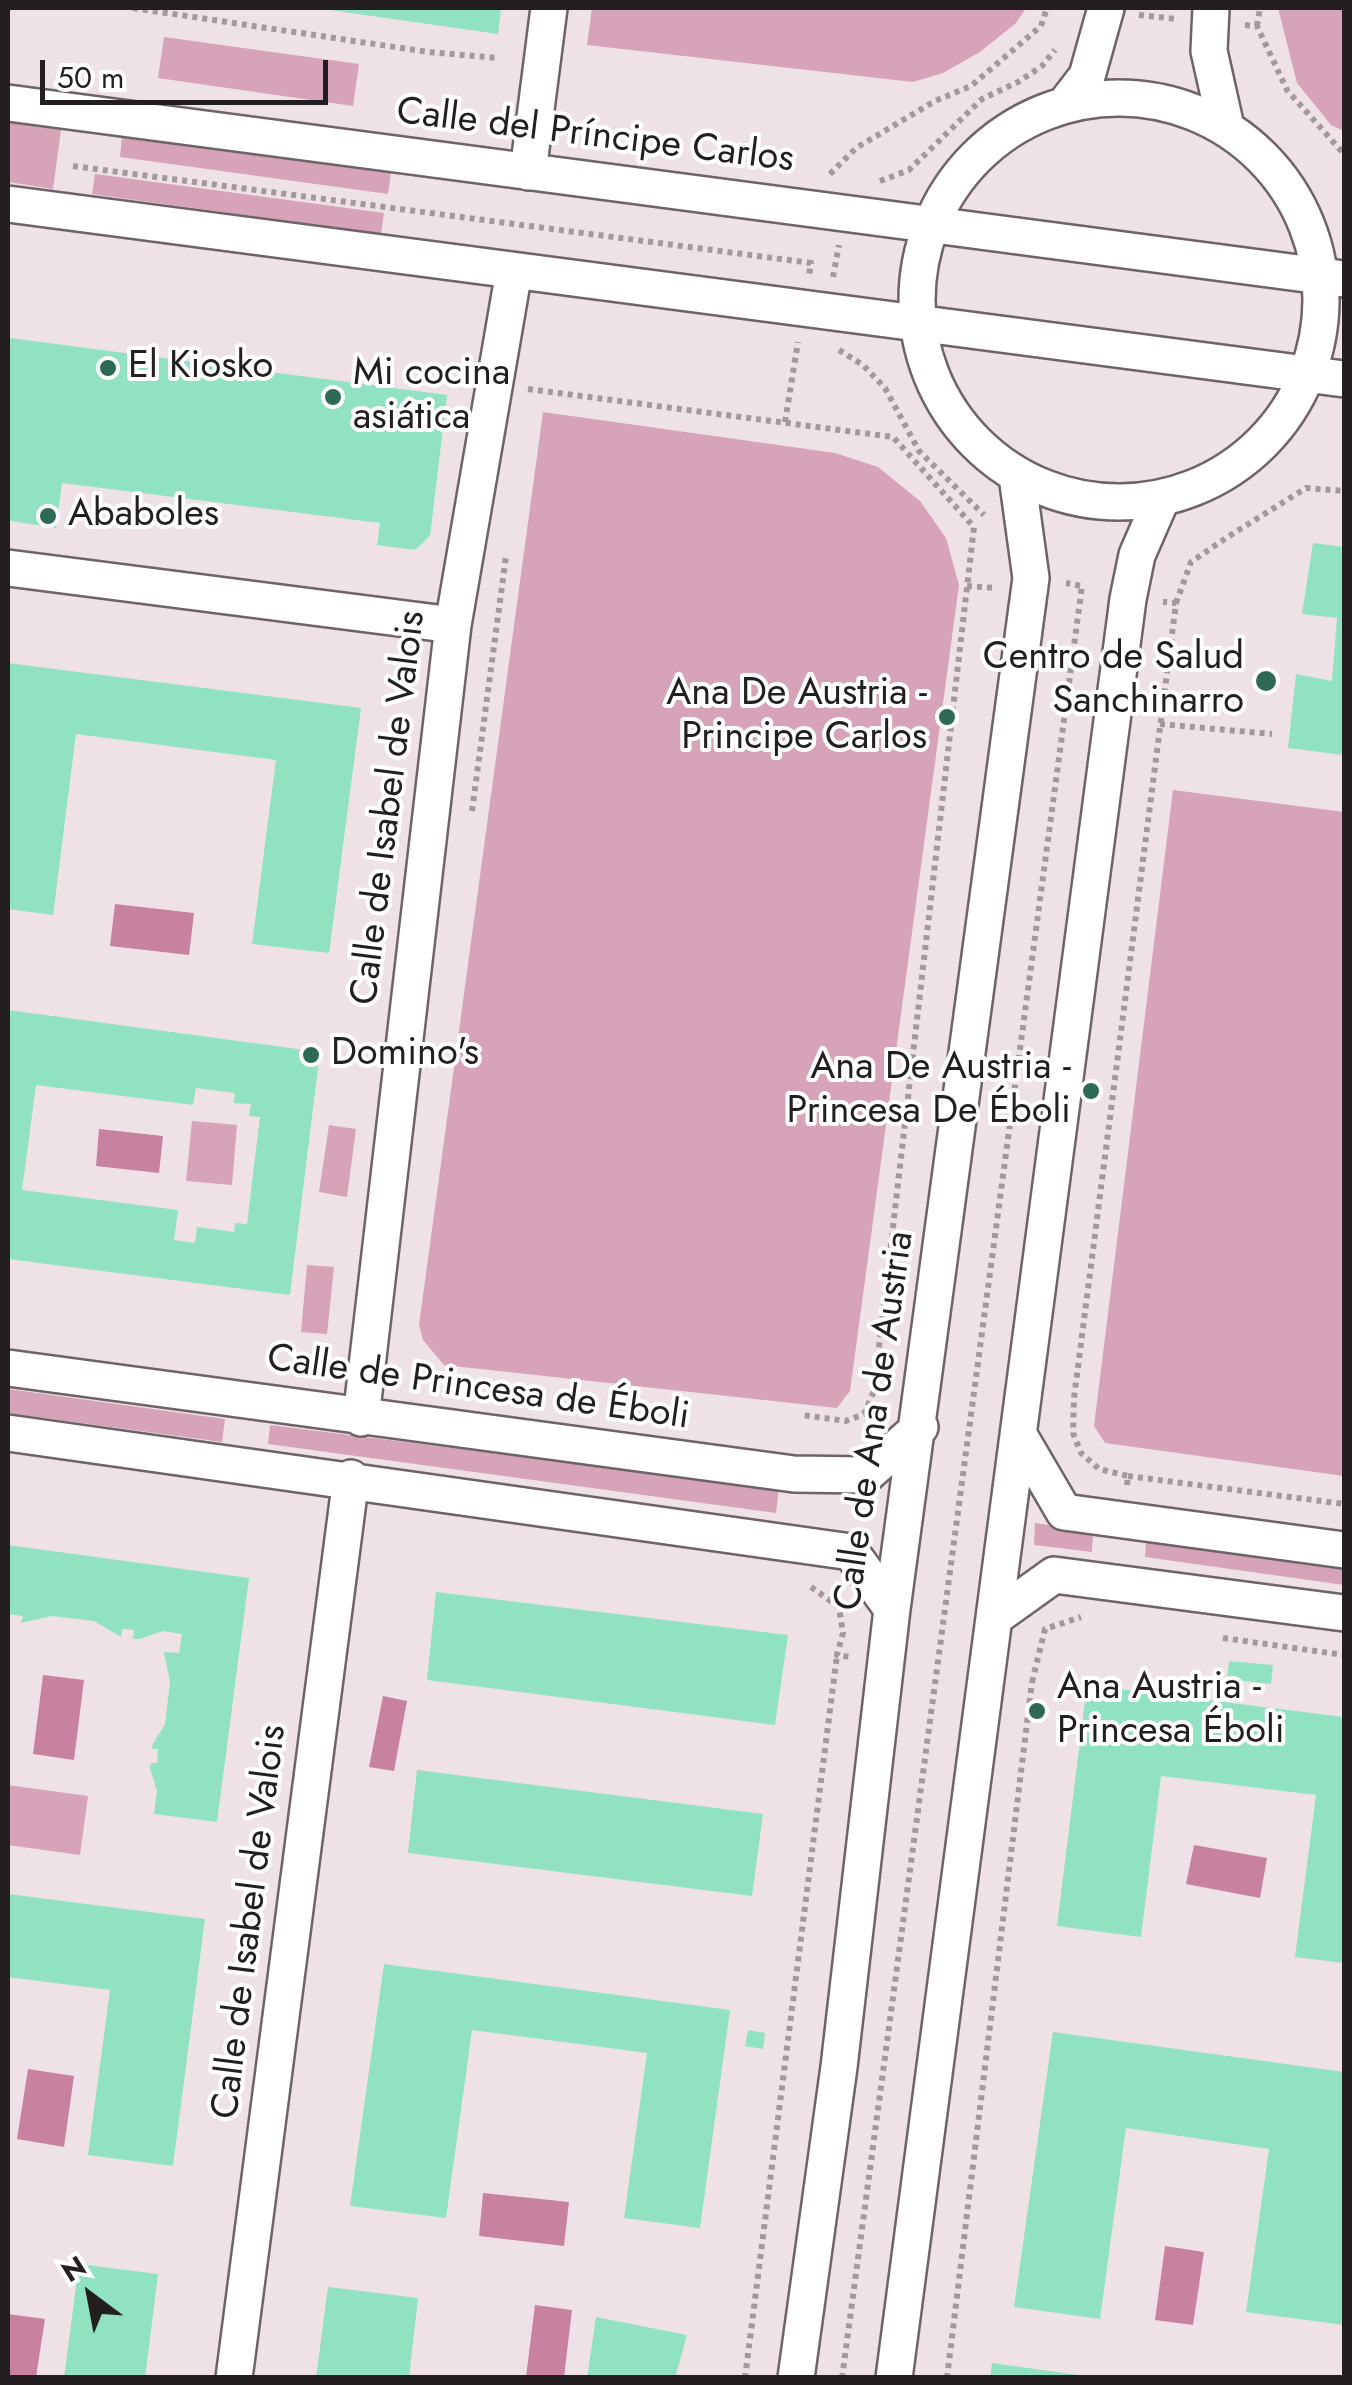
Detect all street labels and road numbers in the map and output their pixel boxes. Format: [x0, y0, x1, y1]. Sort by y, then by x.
street label: Calle del Príncipe Carlos [394, 90, 796, 184]
street label: Calle de Isabel de Valois [343, 608, 437, 1008]
street label: Calle de Ana de Austria [827, 1228, 925, 1614]
street label: Calle de Princesa de Éboli [264, 1337, 692, 1441]
street label: Calle de Isabel de Valois [204, 1722, 298, 2122]

